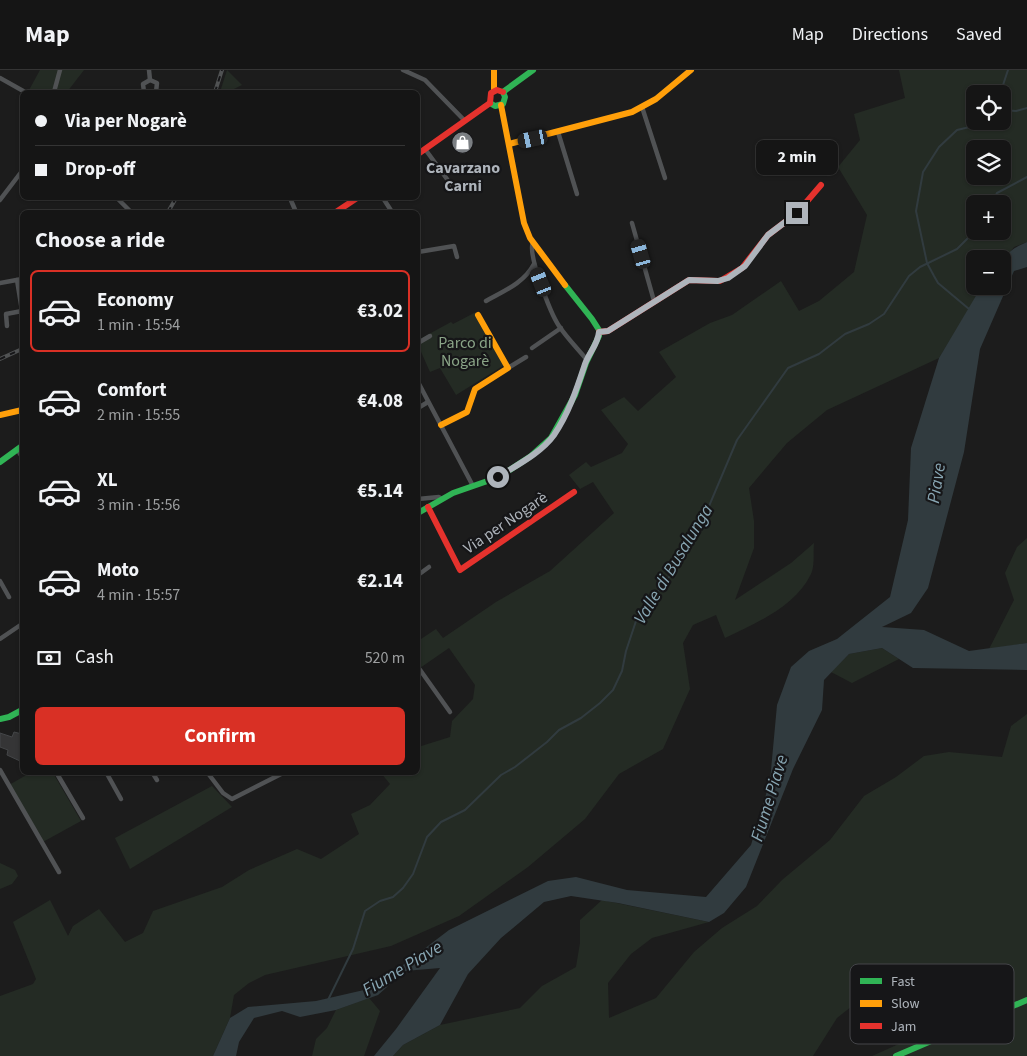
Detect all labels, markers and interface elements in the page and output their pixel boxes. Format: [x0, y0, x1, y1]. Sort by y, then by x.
text: Map [25, 17, 70, 52]
text: Map [792, 22, 824, 47]
text: Directions [852, 22, 928, 47]
text: Saved [956, 22, 1002, 47]
map controls [966, 85, 1011, 295]
button: locate [966, 85, 1011, 130]
text: Via per Nogarè [65, 108, 187, 135]
car [516, 129, 549, 149]
shop icon: Cavarzano Carni [451, 131, 475, 155]
callout: 2 min [756, 140, 838, 176]
button: layers [966, 140, 1011, 185]
text: 2 min [778, 146, 816, 168]
text: Drop-off [65, 156, 135, 183]
place label: Cavarzano Carni [426, 157, 500, 197]
button: + [966, 195, 1011, 240]
route end [786, 202, 808, 224]
text: Choose a ride [35, 224, 165, 256]
car [629, 238, 652, 270]
button: − [966, 250, 1011, 295]
car [528, 265, 553, 299]
text: Economy [97, 287, 174, 314]
icon: car [37, 289, 82, 334]
text: €3.02 [357, 298, 403, 325]
text: 1 min · 15:54 [97, 314, 180, 336]
park label: Parco di Nogarè [438, 332, 492, 372]
text: Comfort [97, 377, 167, 404]
icon: car [37, 379, 82, 424]
text: €4.08 [357, 388, 403, 415]
text: 2 min · 15:55 [97, 404, 180, 426]
water label: Piave [921, 461, 952, 505]
route start [487, 466, 509, 488]
text: XL [97, 467, 118, 494]
icon: car [37, 469, 82, 514]
text: €5.14 [357, 478, 403, 505]
street label: Via per Nogarè [459, 486, 552, 559]
text: 3 min · 15:56 [97, 494, 180, 516]
water label: Valle di Busalunga [628, 499, 719, 629]
text: Moto [97, 557, 139, 584]
icon: car [37, 559, 82, 604]
text: €2.14 [357, 568, 403, 595]
text: 4 min · 15:57 [97, 584, 180, 606]
icon: cash [35, 644, 63, 672]
text: Cash [75, 644, 114, 671]
text: 520 m [365, 647, 405, 669]
button: Confirm [35, 707, 405, 765]
water label: Fiume Piave [744, 751, 795, 844]
water label: Fiume Piave [358, 935, 447, 1002]
legend [850, 964, 1014, 1044]
text: Fast [891, 972, 915, 992]
text: Slow [891, 994, 920, 1014]
text: Jam [891, 1017, 916, 1037]

